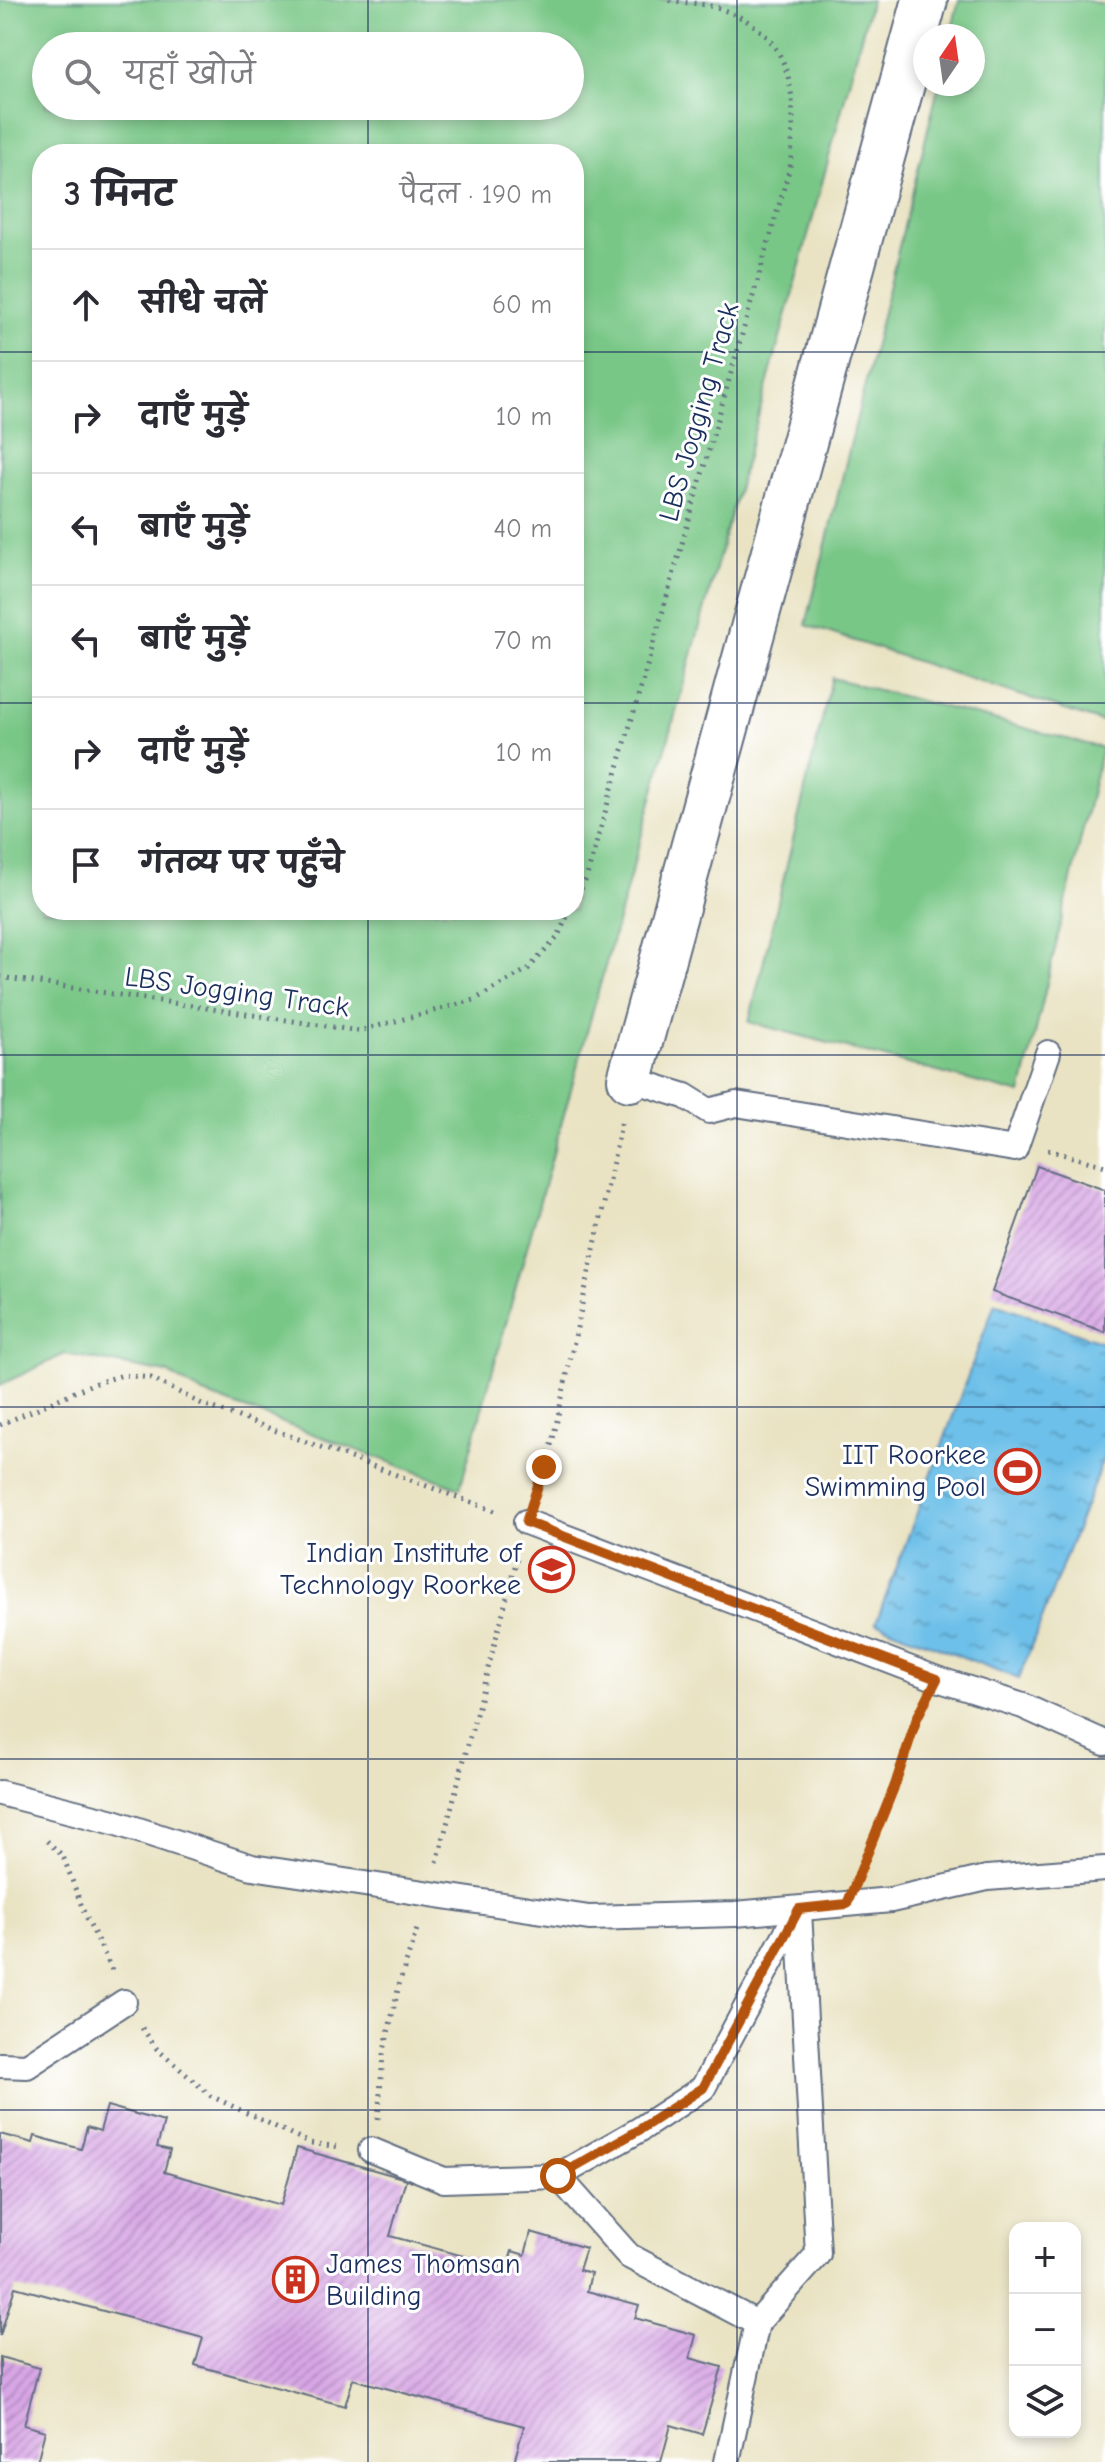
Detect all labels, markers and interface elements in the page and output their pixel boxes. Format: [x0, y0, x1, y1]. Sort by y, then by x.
north arrow [913, 24, 985, 96]
search box [32, 32, 584, 120]
icon: search [60, 54, 104, 98]
text: यहाँ खोजें [124, 57, 255, 92]
text: 3 मिनट [64, 174, 175, 214]
text: पैदल · 190 m [400, 180, 552, 210]
icon: ahead [64, 283, 108, 327]
text: सीधे चलें [140, 286, 266, 321]
text: 60 m [492, 290, 552, 320]
street label: LBS Jogging Track [652, 298, 746, 525]
icon: right [64, 395, 108, 439]
text: दाएँ मुड़ें [140, 398, 247, 433]
text: 10 m [496, 402, 552, 432]
icon: left [64, 507, 108, 551]
text: बाएँ मुड़ें [140, 510, 248, 545]
text: 40 m [493, 514, 552, 544]
icon: left [64, 619, 108, 663]
text: बाएँ मुड़ें [140, 622, 248, 657]
text: 70 m [494, 626, 552, 656]
icon: right [64, 731, 108, 775]
text: दाएँ मुड़ें [140, 734, 247, 769]
text: 10 m [496, 738, 552, 768]
icon: arrive [64, 843, 108, 887]
text: गंतव्य पर पहुँचे [140, 846, 344, 881]
street label: LBS Jogging Track [123, 960, 352, 1024]
place label: IIT Roorkee Swimming Pool [805, 1439, 986, 1503]
sports icon: IIT Roorkee Swimming Pool [993, 1447, 1041, 1495]
route end [526, 1449, 562, 1485]
place label: Indian Institute of Technology Roorkee [280, 1537, 523, 1601]
school or university icon: Indian Institute of Technology Roorkee [528, 1545, 576, 1593]
route start [540, 2158, 576, 2194]
map controls [1009, 2222, 1081, 2438]
button: + [1009, 2222, 1081, 2294]
place label: James Thomsan Building [326, 2248, 521, 2312]
building icon: James Thomsan Building [271, 2256, 319, 2304]
button: − [1009, 2294, 1081, 2366]
button: layers [1009, 2366, 1081, 2438]

